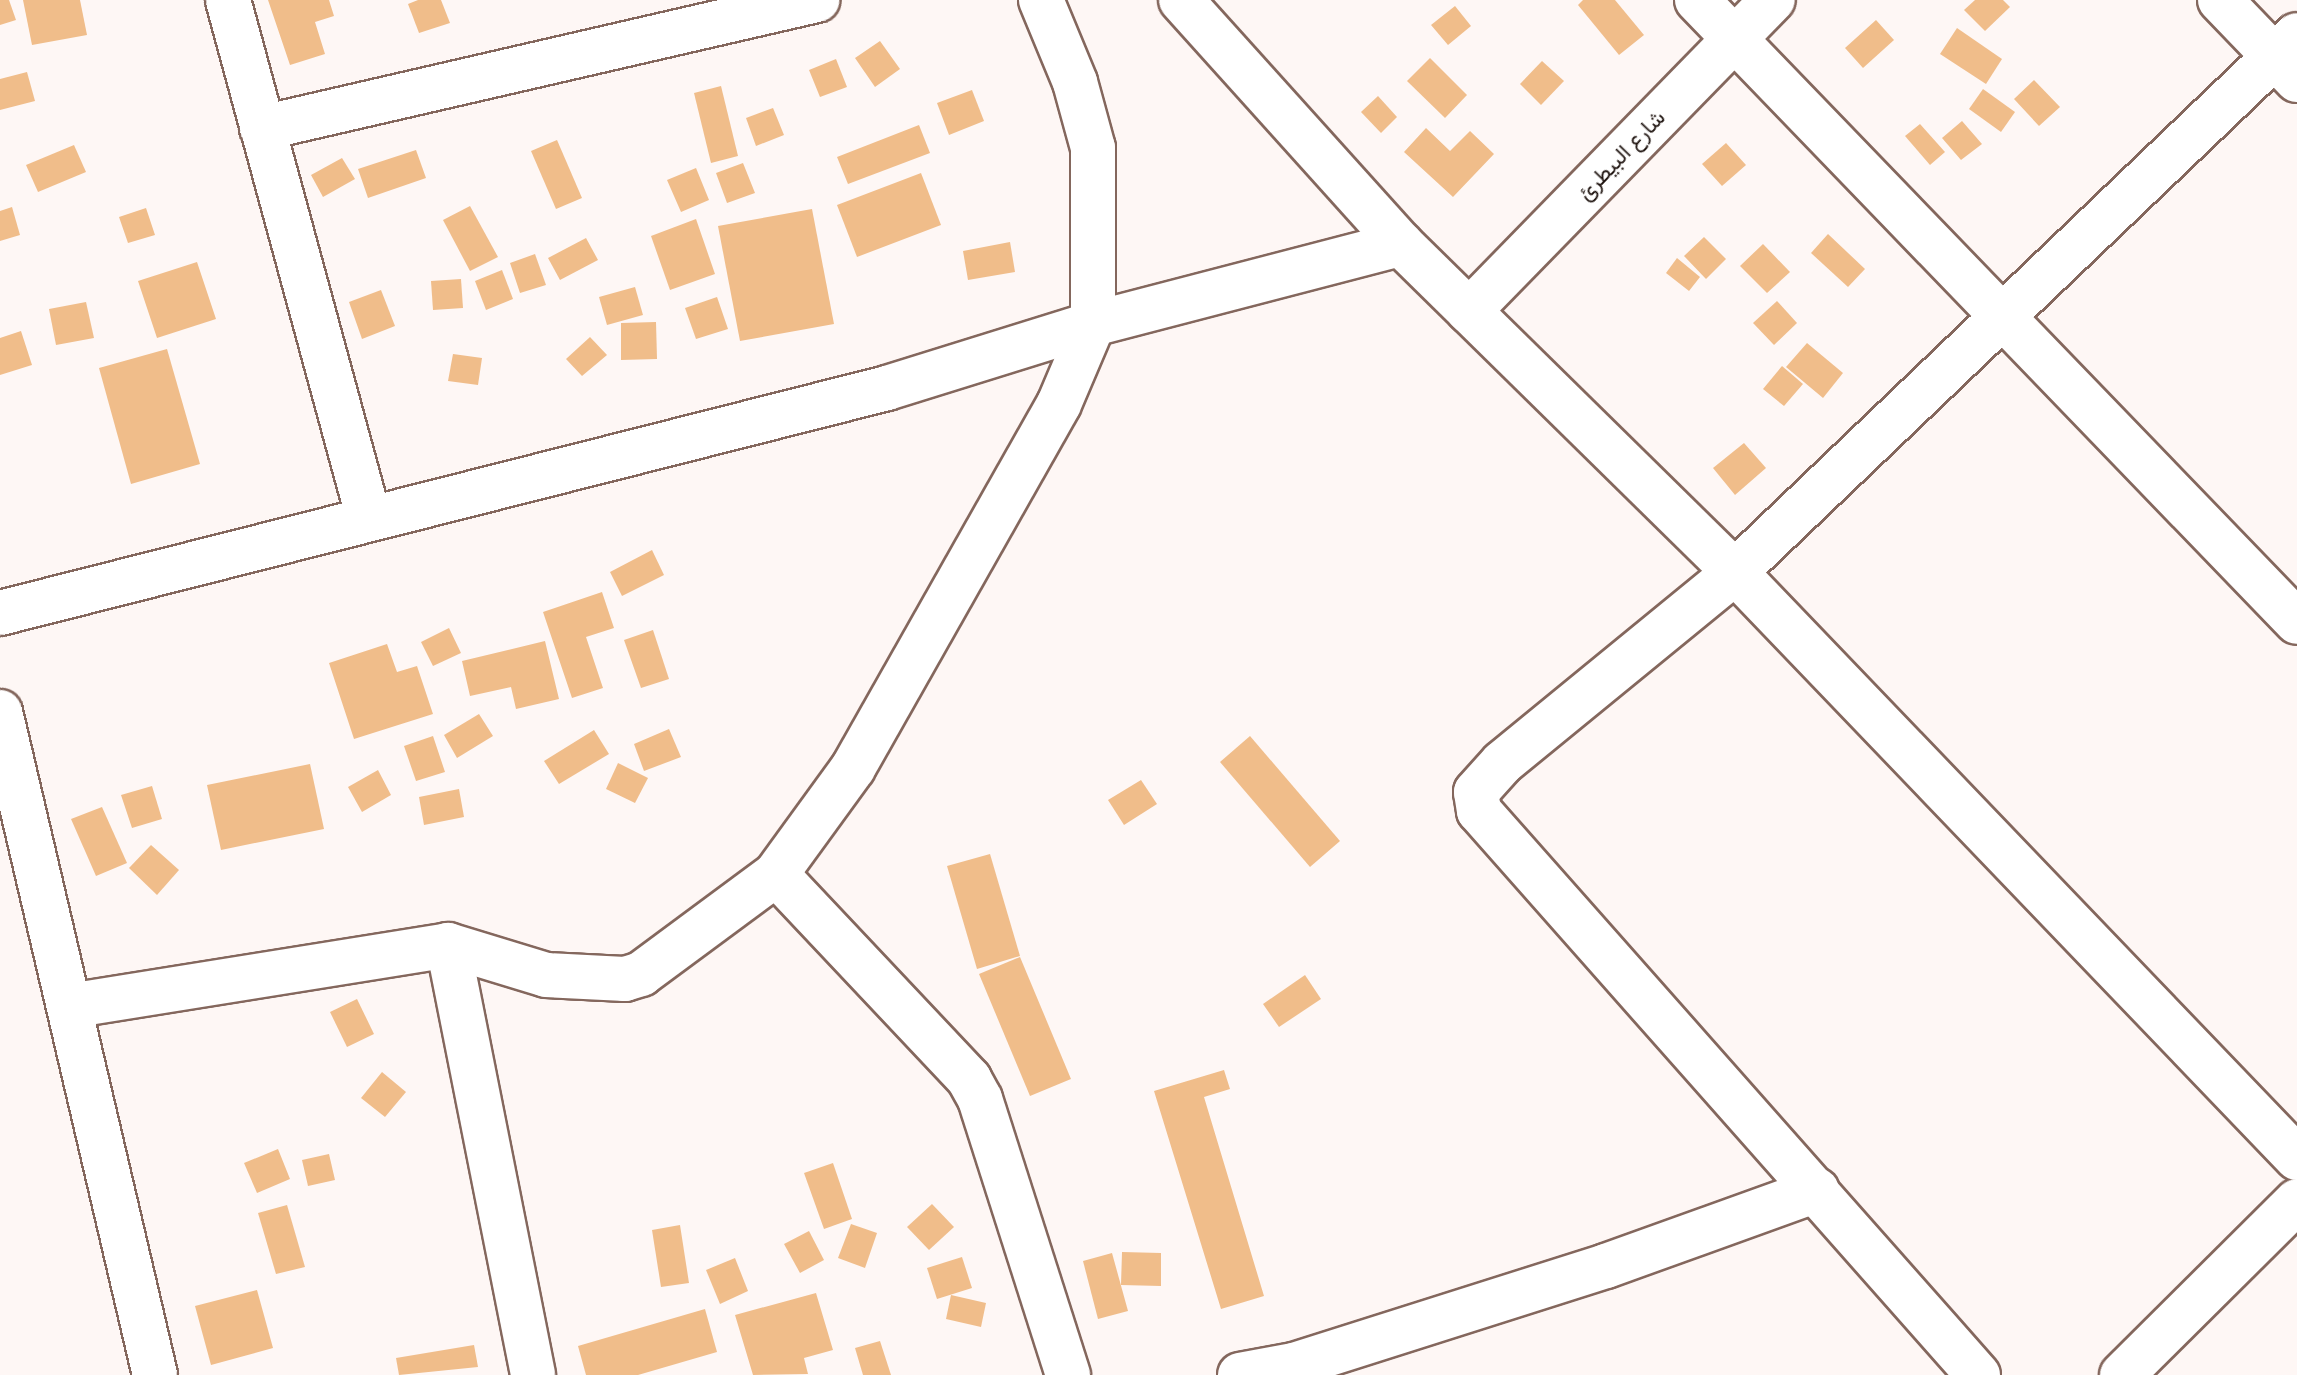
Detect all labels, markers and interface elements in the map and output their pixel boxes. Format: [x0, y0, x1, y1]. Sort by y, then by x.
street label: شارع البيطرئ [1572, 104, 1670, 206]

